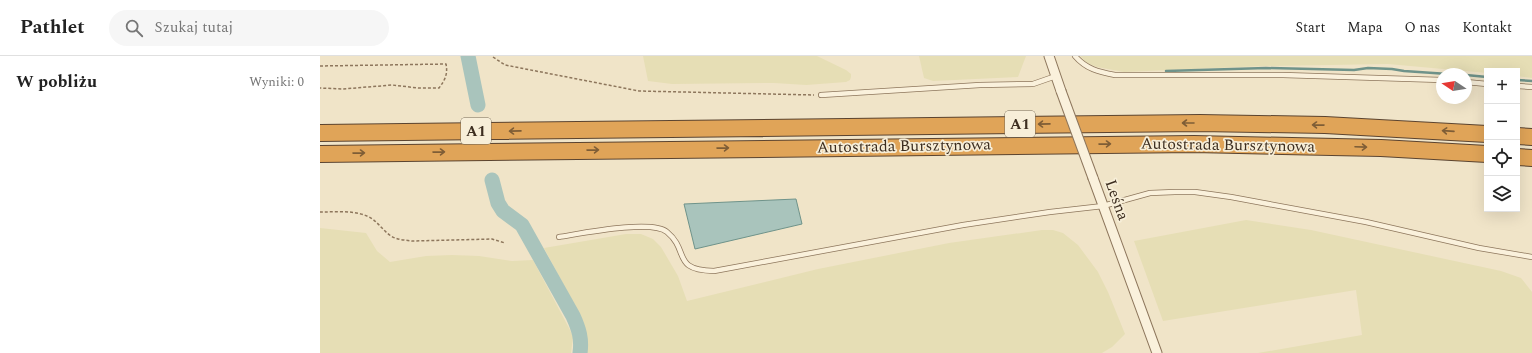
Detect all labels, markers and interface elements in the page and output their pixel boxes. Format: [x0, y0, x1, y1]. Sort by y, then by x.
search box [109, 10, 389, 46]
text: Pathlet [20, 13, 85, 42]
text: Szukaj tutaj [155, 16, 233, 39]
icon: search [123, 17, 145, 39]
text: Start [1295, 17, 1325, 38]
text: Mapa [1347, 17, 1383, 38]
text: O nas [1405, 17, 1440, 38]
text: Kontakt [1462, 17, 1512, 38]
north arrow [1436, 68, 1472, 104]
map controls [1484, 68, 1520, 212]
button: + [1484, 68, 1520, 104]
text: W pobliżu [16, 69, 97, 95]
text: Wyniki: 0 [249, 72, 304, 92]
button: − [1484, 104, 1520, 140]
road number: A1 [1005, 111, 1035, 137]
road number: A1 [461, 118, 491, 144]
one-way arrow [1182, 119, 1195, 127]
one-way arrow [1038, 120, 1051, 128]
one-way arrow [1312, 121, 1325, 129]
one-way arrow [509, 127, 522, 135]
one-way arrow [1442, 127, 1455, 135]
street label: Autostrada Bursztynowa [1141, 131, 1315, 159]
street label: Autostrada Bursztynowa [817, 132, 991, 160]
one-way arrow [1098, 140, 1111, 148]
button: locate [1484, 140, 1520, 176]
one-way arrow [1354, 143, 1367, 151]
one-way arrow [716, 144, 729, 152]
one-way arrow [586, 146, 599, 154]
one-way arrow [432, 148, 445, 156]
one-way arrow [352, 149, 365, 157]
street label: Leśna [1099, 176, 1135, 224]
button: layers [1484, 176, 1520, 212]

